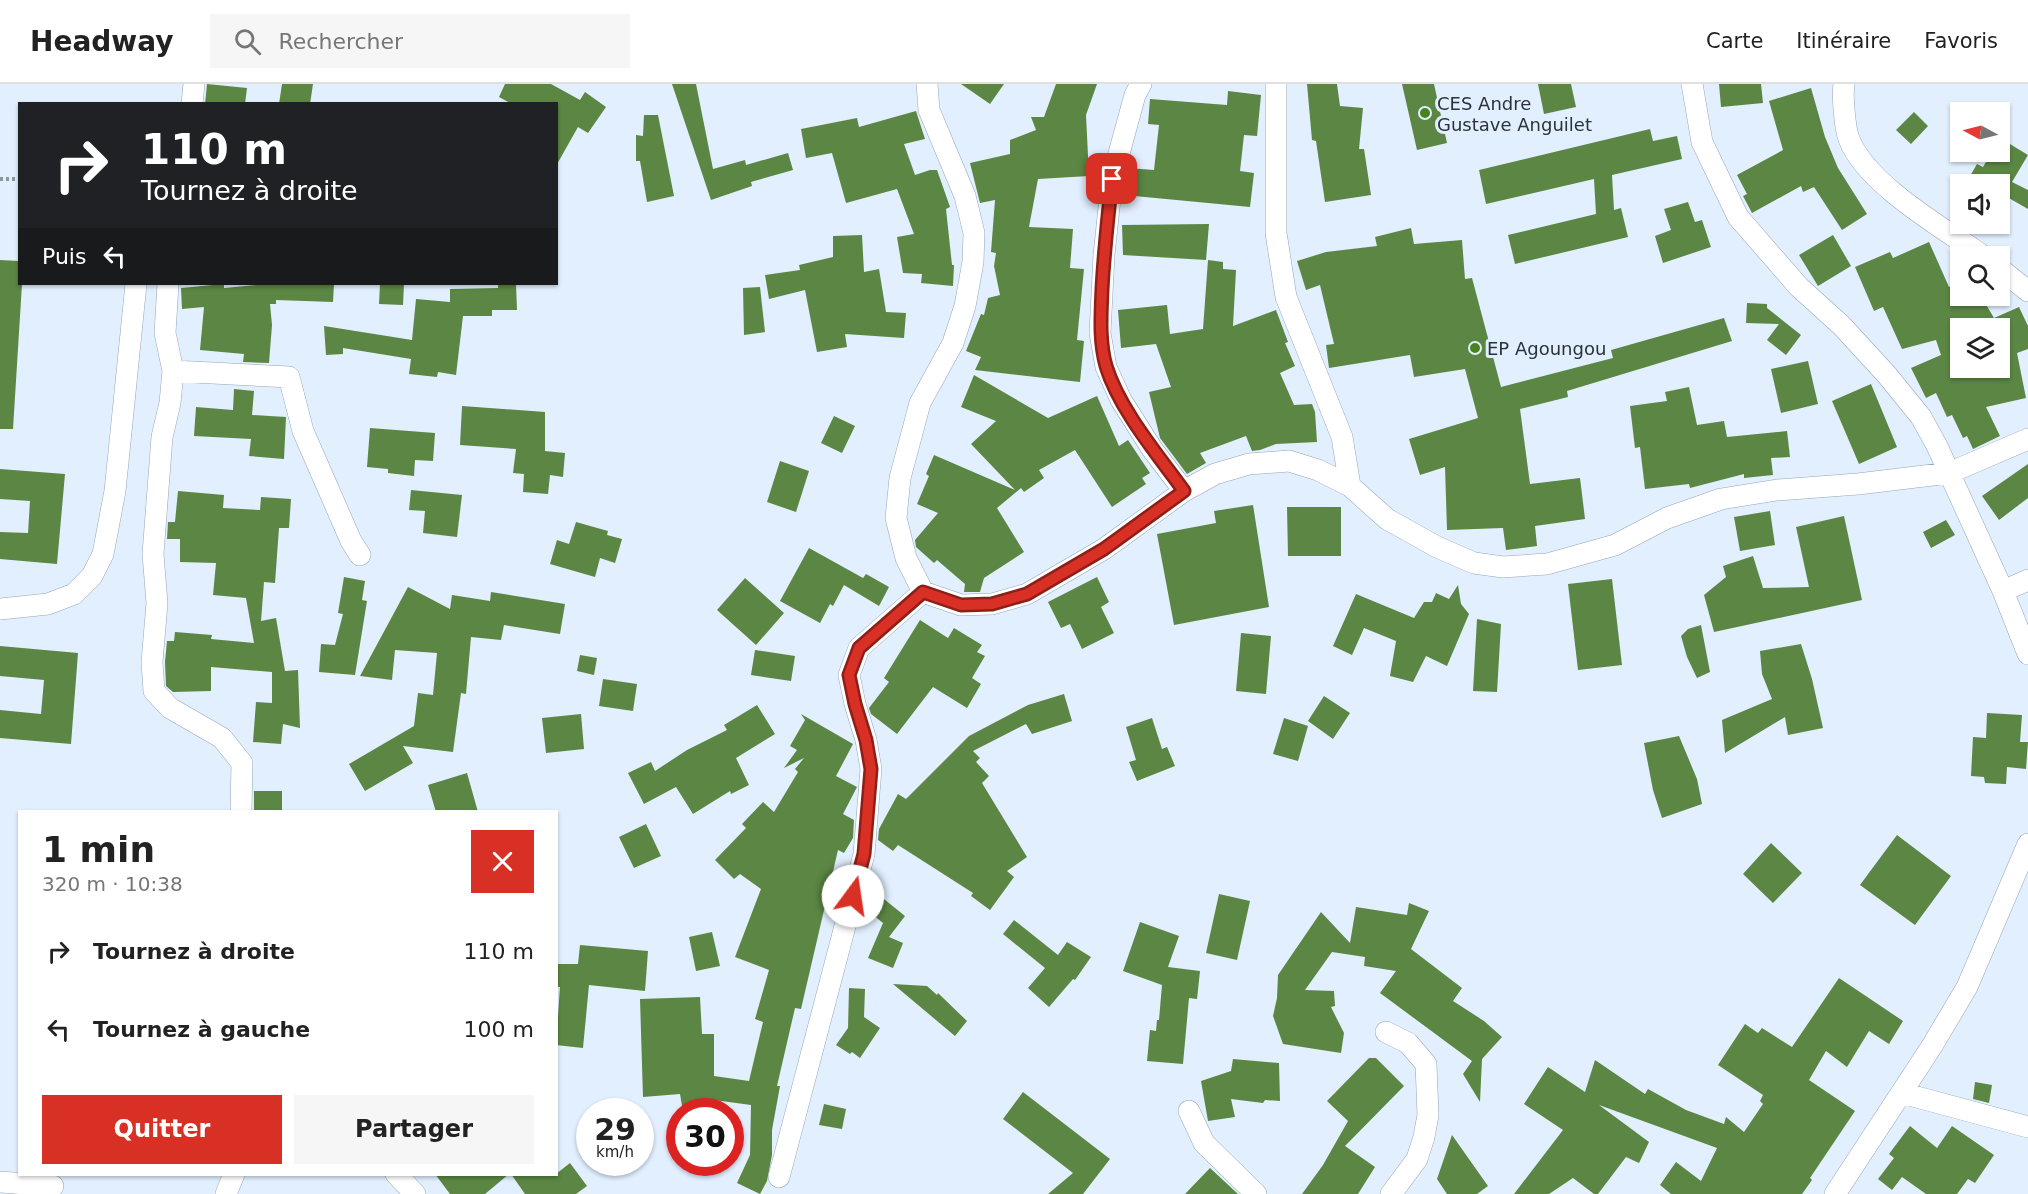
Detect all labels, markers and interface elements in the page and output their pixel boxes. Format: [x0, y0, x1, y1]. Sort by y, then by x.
search box [210, 14, 630, 68]
text: Headway [30, 25, 174, 58]
icon: search [231, 25, 264, 58]
text: Rechercher [279, 29, 403, 54]
text: Carte [1706, 29, 1763, 53]
text: Itinéraire [1796, 29, 1891, 53]
text: Favoris [1924, 29, 1998, 53]
place label: CES Andre Gustave Anguilet [1437, 93, 1592, 135]
north arrow [1950, 102, 2010, 162]
map controls [1950, 102, 2010, 378]
marker: CES Andre Gustave Anguilet [1418, 106, 1432, 120]
text: 110 m [141, 125, 287, 174]
icon: right [42, 126, 120, 204]
pin [1086, 153, 1137, 204]
icon: arrive [1095, 162, 1128, 195]
button: sound [1950, 174, 2010, 234]
text: Tournez à droite [141, 175, 358, 206]
icon: left [98, 240, 131, 273]
text: Puis [42, 244, 86, 269]
button: search [1950, 246, 2010, 306]
button: layers [1950, 318, 2010, 378]
place label: EP Agoungou [1487, 338, 1606, 359]
marker: EP Agoungou [1468, 341, 1482, 355]
text: 1 min [42, 829, 155, 870]
button: close [471, 830, 534, 893]
position arrow [821, 864, 885, 928]
text: 320 m · 10:38 [42, 872, 183, 896]
icon: right [42, 935, 75, 968]
text: Tournez à droite [93, 939, 295, 964]
text: 110 m [464, 939, 534, 964]
icon: left [42, 1013, 75, 1046]
text: Tournez à gauche [93, 1017, 310, 1042]
text: 100 m [464, 1017, 534, 1042]
button: Quitter [42, 1095, 282, 1164]
button: Partager [294, 1095, 534, 1164]
speed limit sign: 30 [666, 1098, 744, 1176]
text: 29 [594, 1112, 636, 1147]
text: km/h [596, 1143, 634, 1161]

